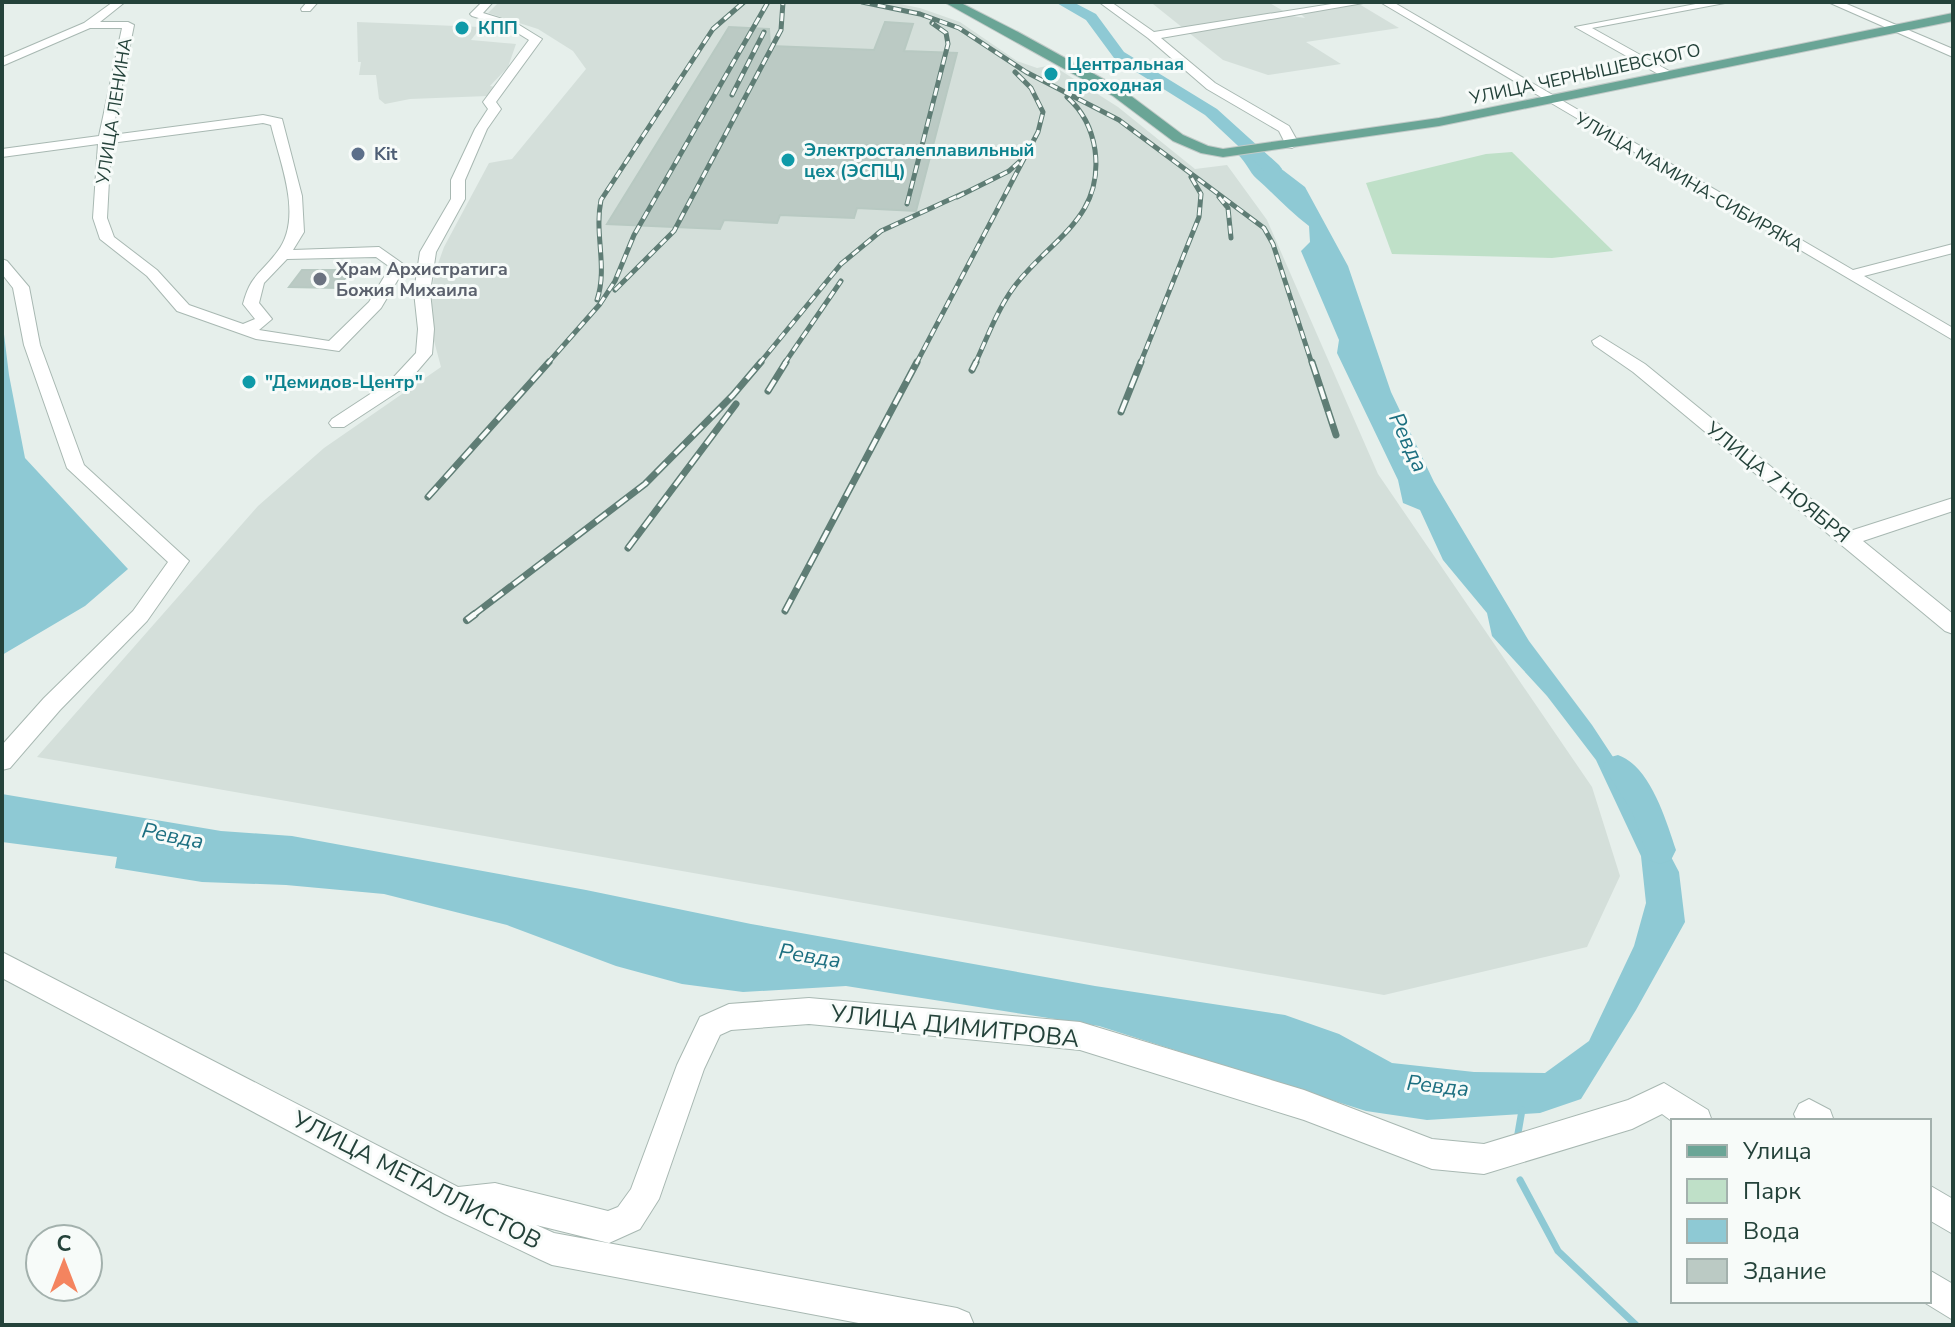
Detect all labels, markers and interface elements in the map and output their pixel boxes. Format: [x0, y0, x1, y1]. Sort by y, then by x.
place label: КПП [478, 16, 518, 40]
marker: КПП [453, 19, 471, 37]
street label: УЛИЦА ЛЕНИНА [90, 36, 137, 187]
street label: УЛИЦА ЧЕРНЫШЕВСКОГО [1466, 38, 1703, 110]
place label: Центральная проходная [1067, 52, 1184, 97]
marker: Центральная проходная [1042, 65, 1060, 83]
street label: УЛИЦА МАМИНА-СИБИРЯКА [1570, 106, 1808, 257]
place label: Электросталеплавильный цех (ЭСПЦ) [804, 138, 1034, 183]
place label: Kit [374, 142, 398, 166]
marker: Kit [349, 145, 367, 163]
marker: Электросталеплавильный цех (ЭСПЦ) [779, 151, 797, 169]
place label: Храм Архистратига Божия Михаила [335, 257, 508, 302]
marker: Храм Архистратига Божия Михаила [311, 270, 329, 288]
place label: "Демидов-Центр" [265, 370, 423, 394]
marker: "Демидов-Центр" [240, 373, 258, 391]
water label: Ревда [1381, 408, 1435, 477]
street label: УЛИЦА 7 НОЯБРЯ [1699, 415, 1855, 549]
water label: Ревда [139, 815, 206, 857]
water label: Ревда [777, 936, 843, 976]
street label: УЛИЦА ДИМИТРОВА [828, 997, 1081, 1055]
water label: Ревда [1405, 1068, 1471, 1104]
street label: УЛИЦА МЕТАЛЛИСТОВ [286, 1103, 547, 1257]
legend [1671, 1119, 1931, 1303]
text: Улица [1742, 1135, 1812, 1167]
text: Парк [1743, 1175, 1801, 1207]
text: Вода [1743, 1215, 1800, 1247]
north arrow [24, 1223, 104, 1303]
text: С [57, 1229, 72, 1259]
text: Здание [1743, 1255, 1827, 1287]

